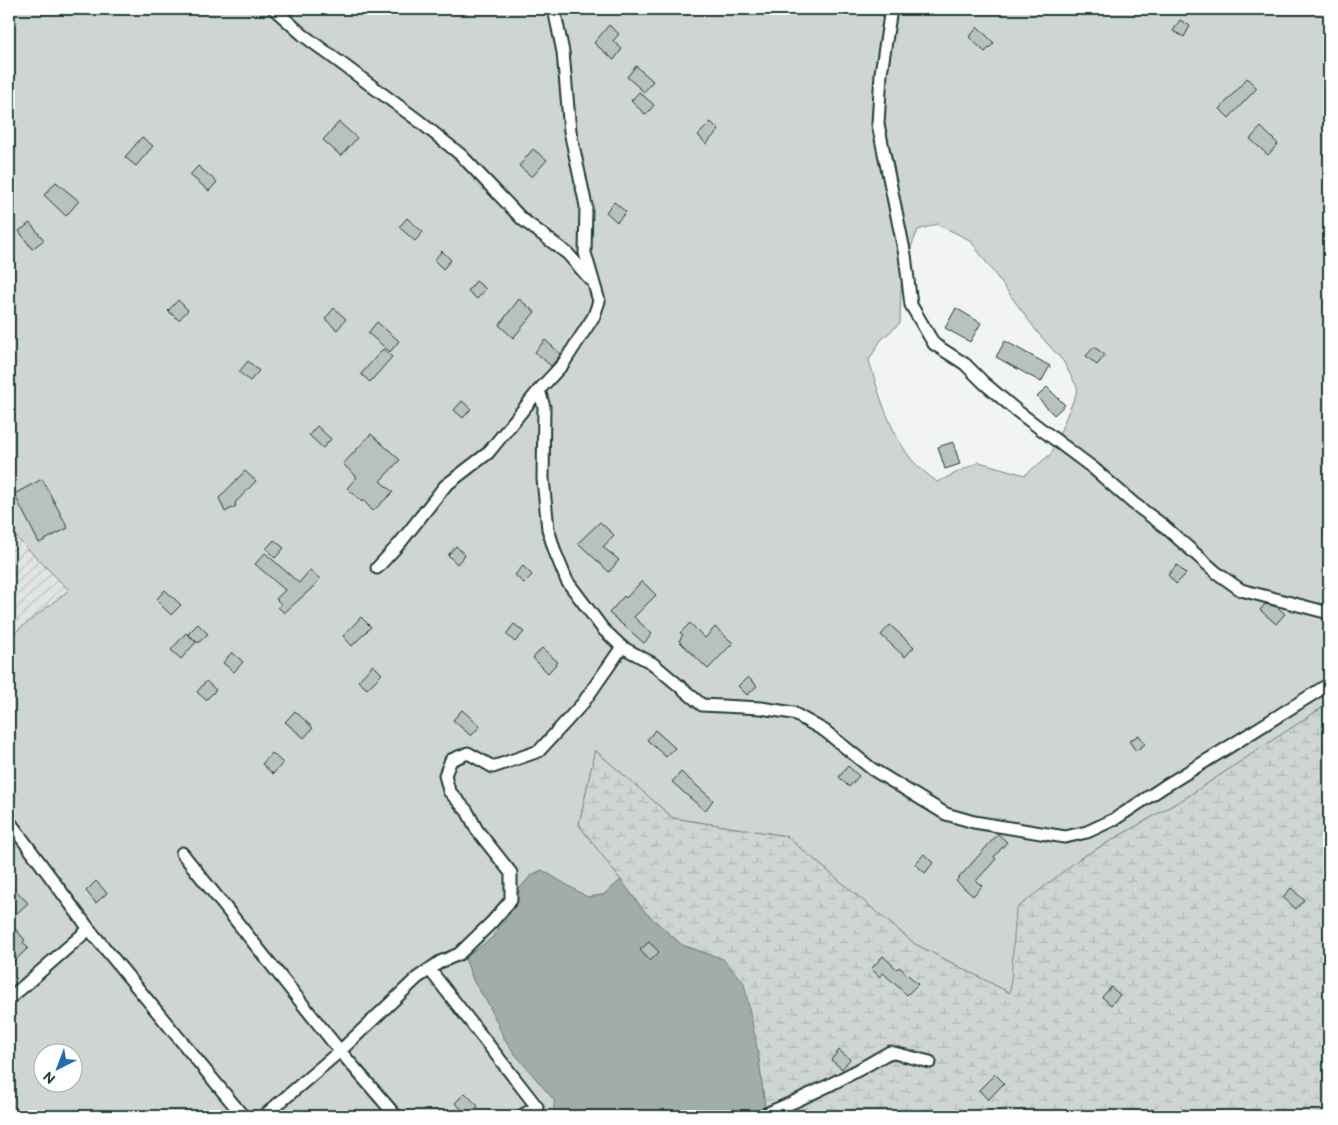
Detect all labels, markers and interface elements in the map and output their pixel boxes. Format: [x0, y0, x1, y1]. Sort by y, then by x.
north arrow [32, 1042, 82, 1092]
text: N [40, 1067, 59, 1087]

